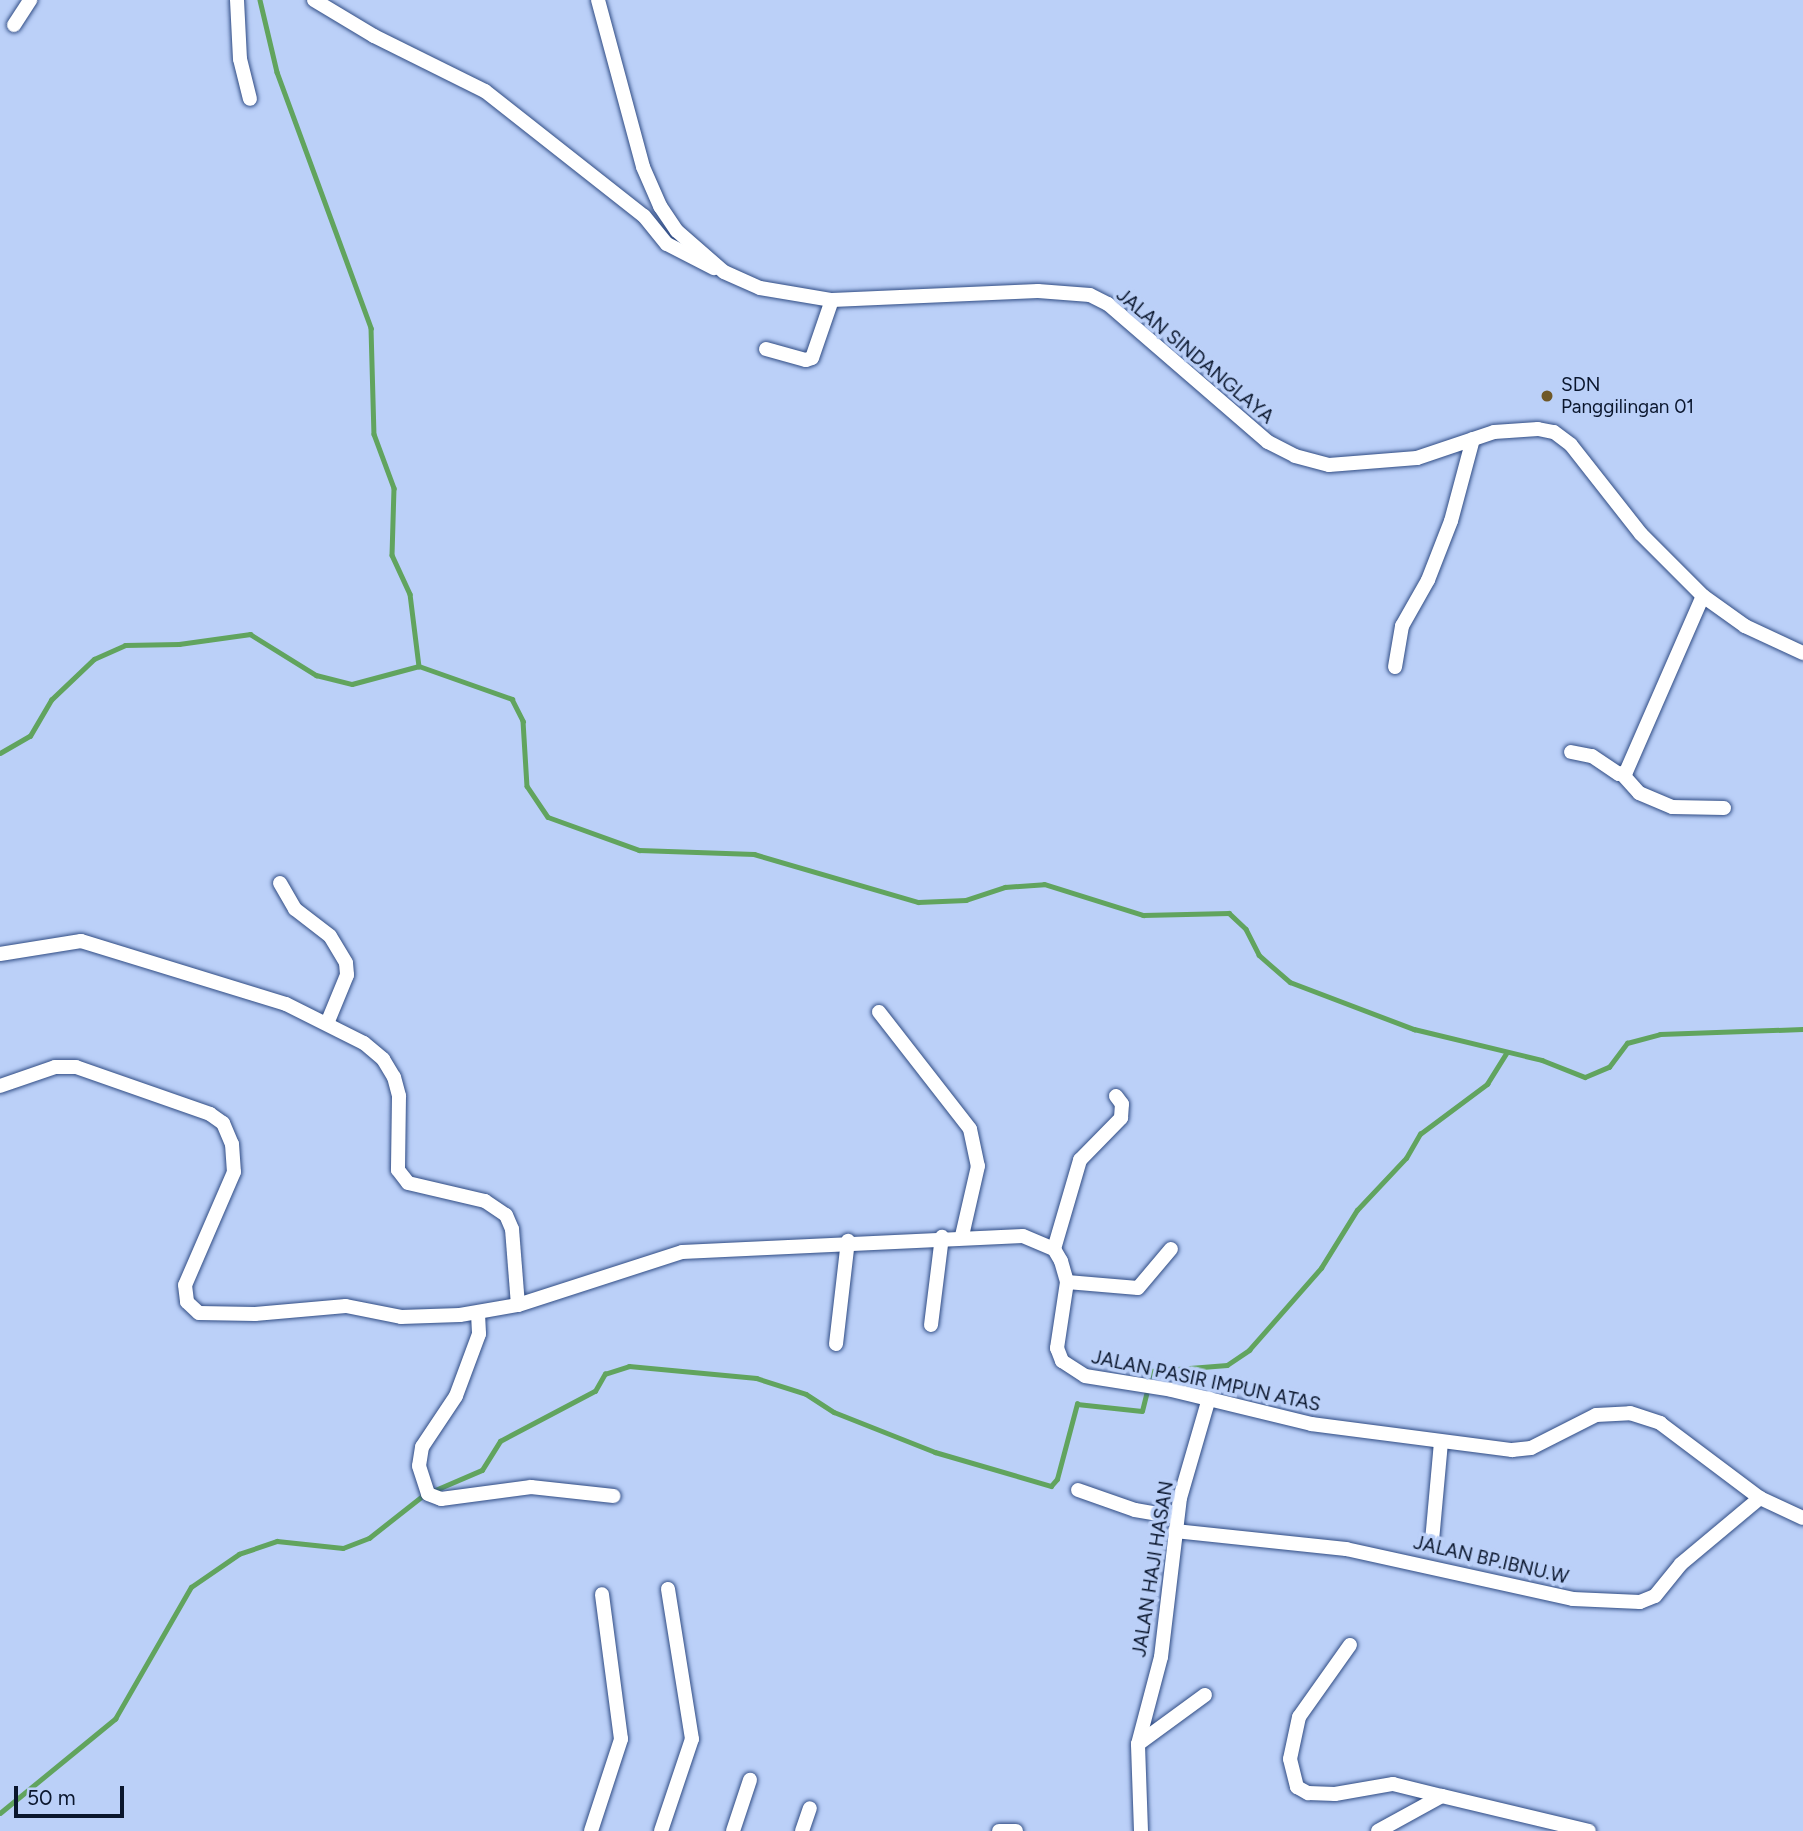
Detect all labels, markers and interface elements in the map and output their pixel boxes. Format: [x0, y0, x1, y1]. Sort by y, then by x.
street label: JALAN SINDANGLAYA [1112, 284, 1278, 428]
place label: SDN Panggilingan 01 [1561, 374, 1694, 418]
marker: SDN Panggilingan 01 [1539, 388, 1555, 404]
street label: JALAN PASIR IMPUN ATAS [1089, 1346, 1323, 1416]
street label: JALAN HAJI HASAN [1128, 1479, 1178, 1659]
street label: JALAN BP.IBNU.W [1411, 1531, 1571, 1589]
scale bar [18, 1772, 128, 1816]
text: 50 m [27, 1785, 76, 1810]

